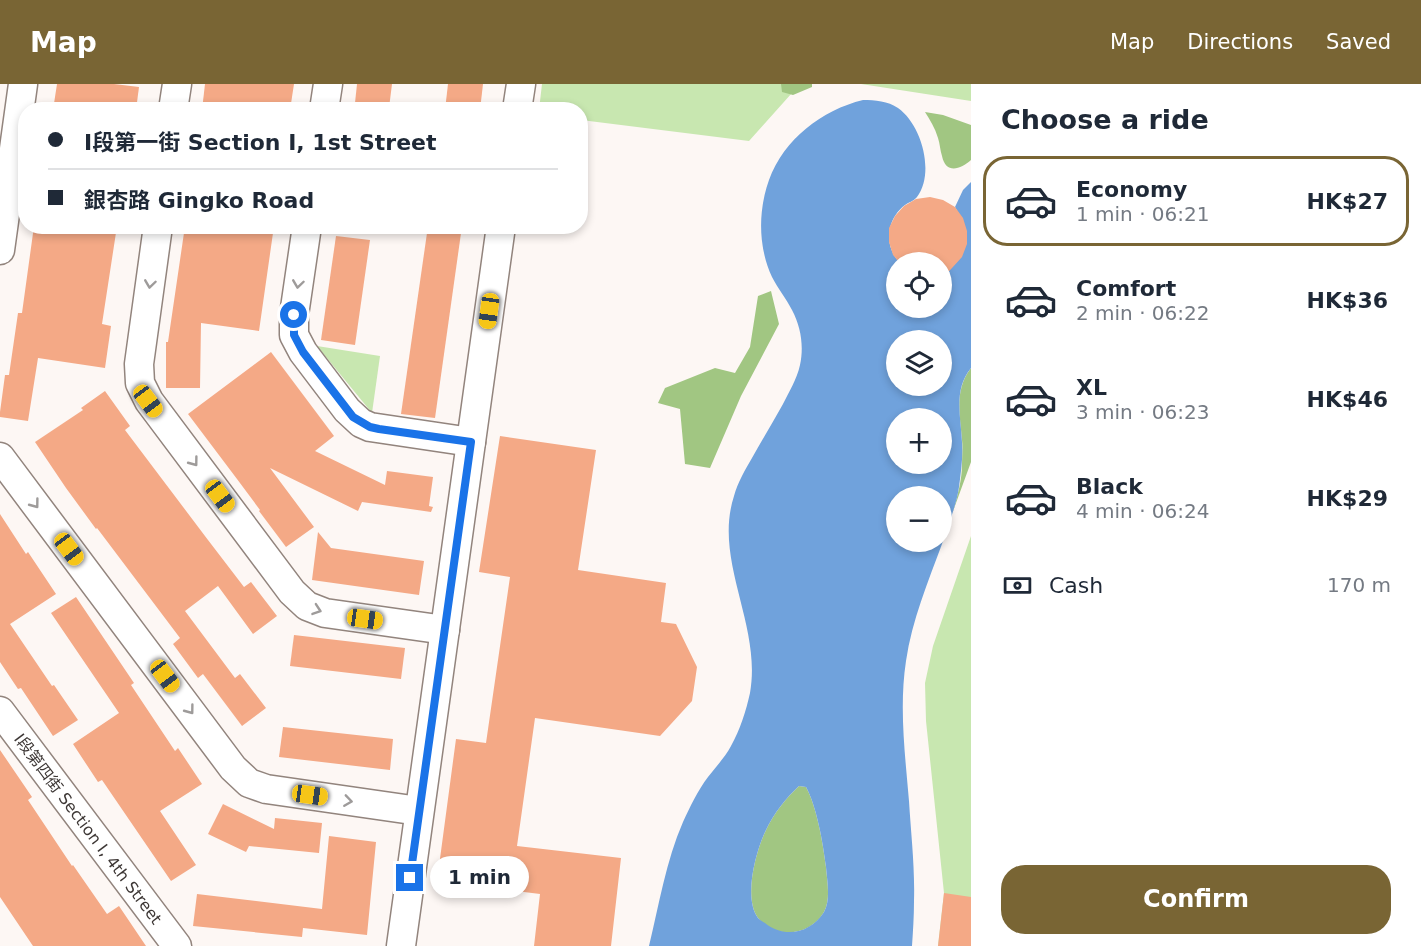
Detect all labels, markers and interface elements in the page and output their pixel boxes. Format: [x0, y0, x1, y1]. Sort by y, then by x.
text: Map [30, 26, 97, 59]
text: Map [1110, 30, 1154, 54]
text: Directions [1187, 30, 1293, 54]
text: Saved [1326, 30, 1391, 54]
text: Choose a ride [1001, 104, 1209, 135]
text: I段第一街 Section I, 1st Street [84, 130, 437, 155]
icon: car [1004, 174, 1058, 228]
text: Economy [1076, 177, 1187, 202]
text: 銀杏路 Gingko Road [84, 188, 314, 213]
text: HK$27 [1307, 189, 1388, 214]
text: 1 min · 06:21 [1076, 202, 1210, 226]
map controls [886, 252, 952, 552]
button: locate [886, 252, 952, 318]
icon: car [1004, 273, 1058, 327]
text: Comfort [1076, 276, 1176, 301]
one-way arrow [144, 280, 156, 289]
one-way arrow [293, 280, 305, 289]
text: HK$36 [1307, 288, 1388, 313]
car [478, 292, 500, 330]
route start [280, 301, 307, 328]
text: 2 min · 06:22 [1076, 301, 1210, 325]
button: layers [886, 330, 952, 396]
icon: car [1004, 372, 1058, 426]
text: XL [1076, 375, 1107, 400]
car [130, 381, 166, 421]
text: HK$46 [1307, 387, 1388, 412]
text: 3 min · 06:23 [1076, 400, 1210, 424]
button: + [886, 408, 952, 474]
one-way arrow [187, 455, 198, 466]
icon: car [1004, 471, 1058, 525]
text: Black [1076, 474, 1143, 499]
car [202, 476, 238, 516]
button: − [886, 486, 952, 552]
text: HK$29 [1307, 486, 1388, 511]
one-way arrow [28, 497, 39, 508]
text: 4 min · 06:24 [1076, 499, 1210, 523]
car [51, 529, 87, 569]
icon: cash [1001, 569, 1034, 602]
text: Cash [1049, 573, 1103, 598]
text: 170 m [1327, 573, 1391, 597]
one-way arrow [312, 603, 322, 616]
car [346, 608, 384, 630]
car [147, 656, 183, 696]
one-way arrow [183, 704, 194, 715]
street label: I段第四街 Section I, 4th Street [10, 730, 166, 928]
car [291, 784, 329, 806]
one-way arrow [344, 794, 353, 806]
callout: 1 min [431, 857, 530, 899]
route end [396, 864, 423, 891]
text: 1 min [448, 865, 511, 889]
button: Confirm [1001, 865, 1391, 934]

